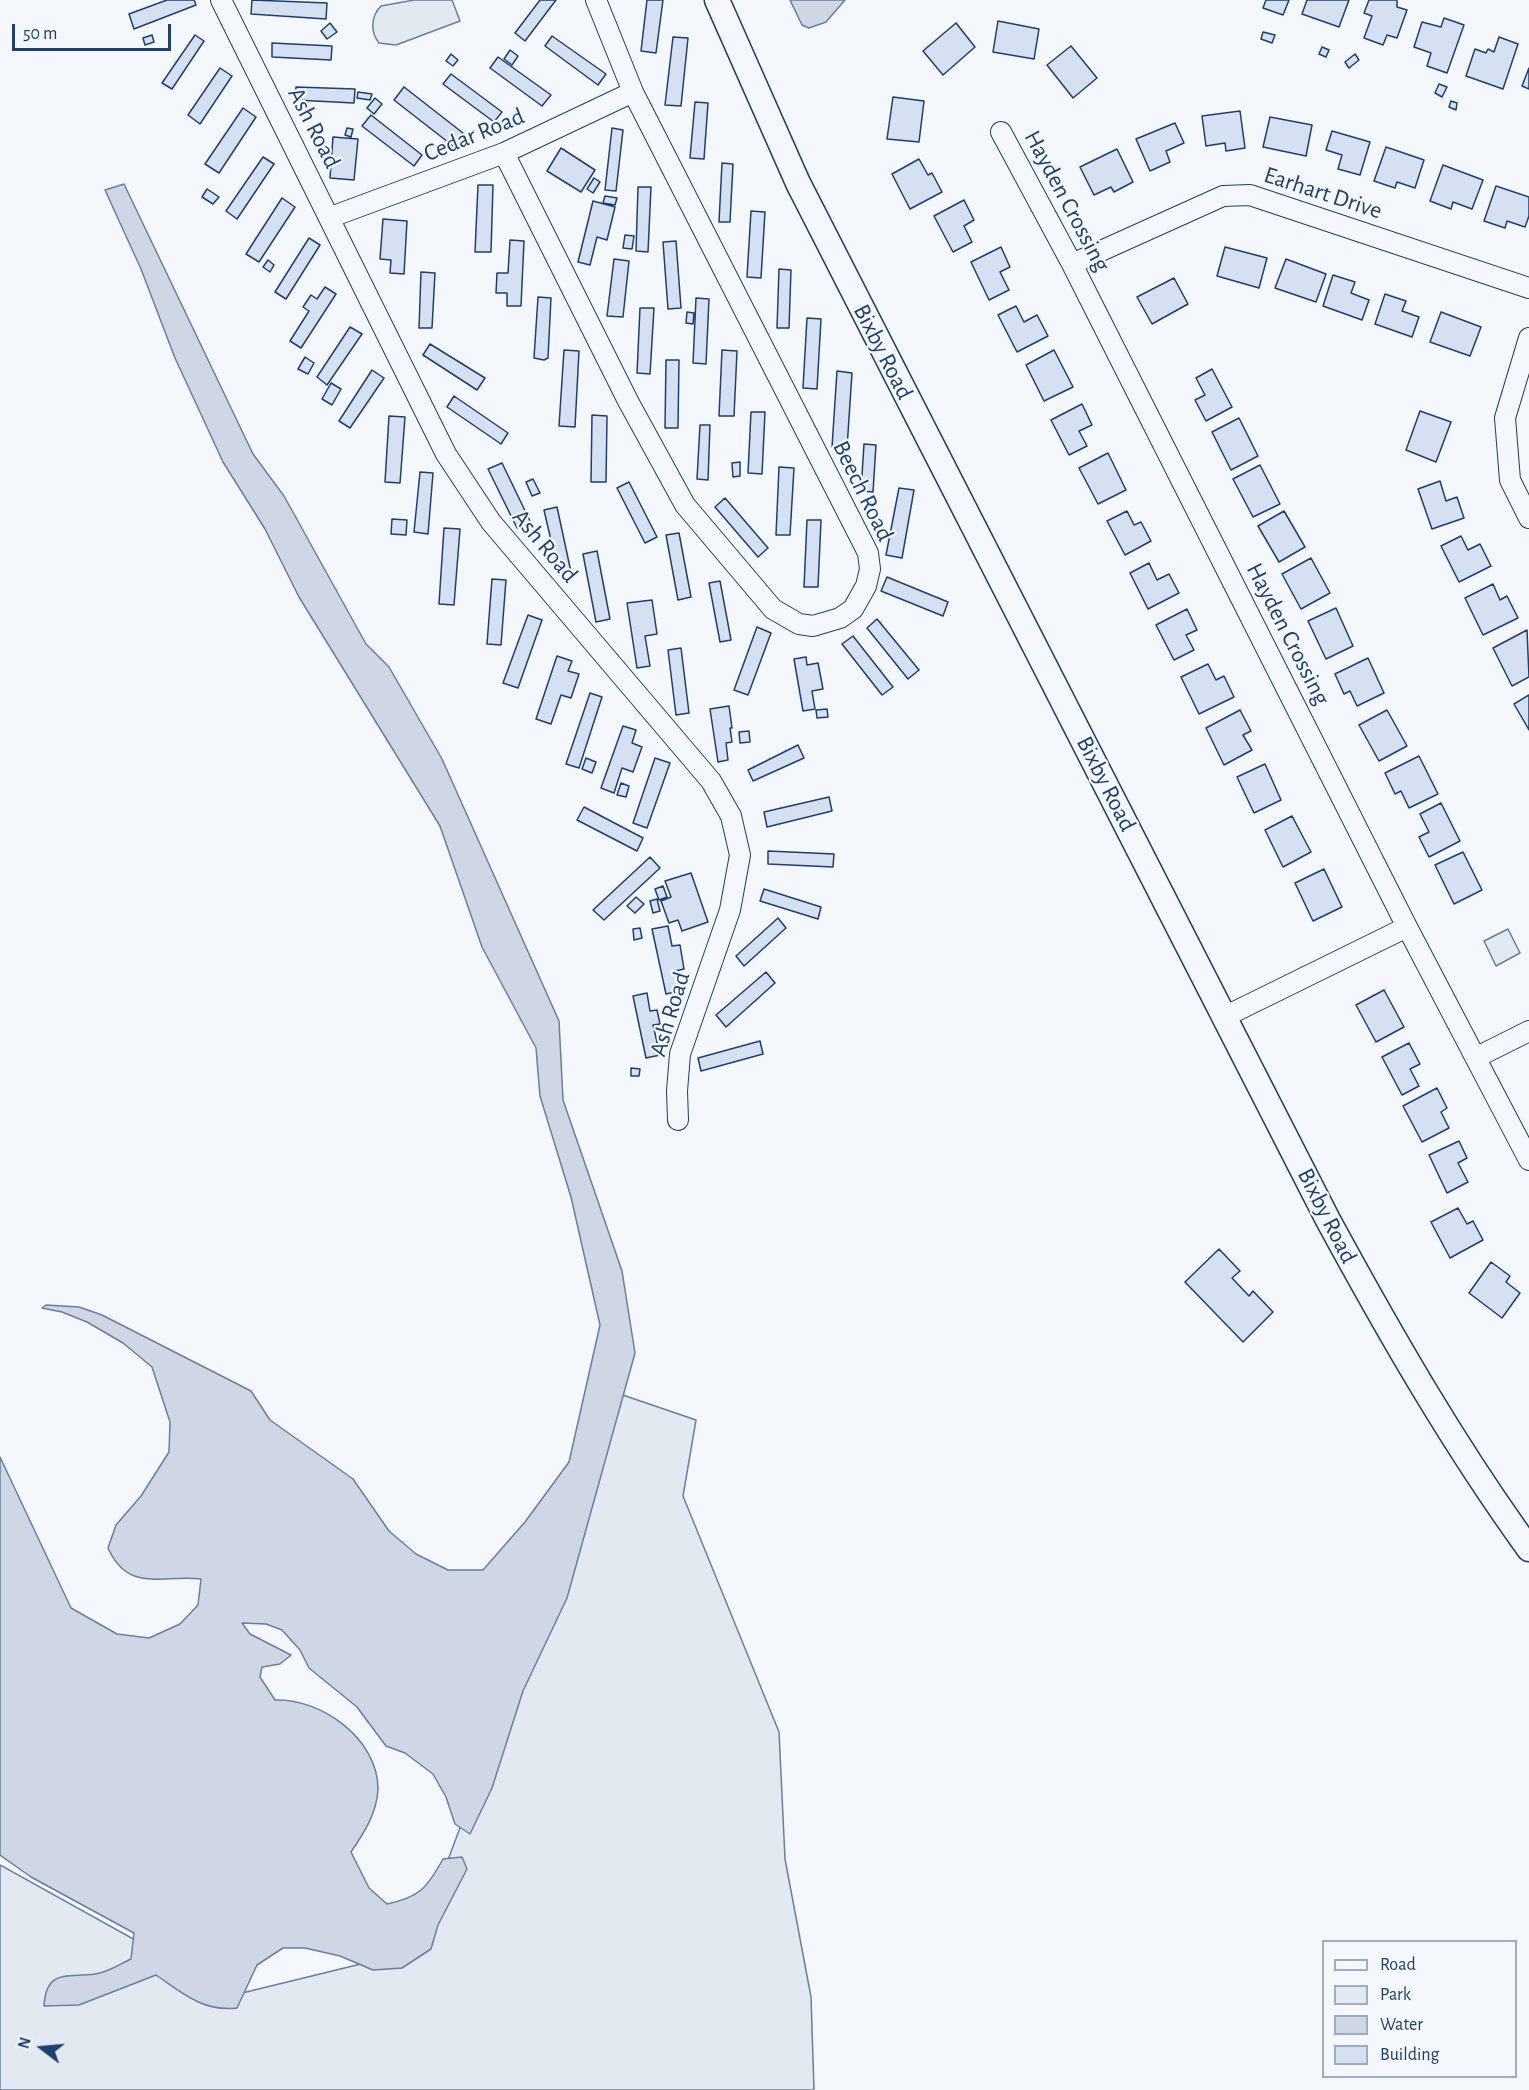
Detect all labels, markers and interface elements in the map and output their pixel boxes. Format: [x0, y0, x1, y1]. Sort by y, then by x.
scale bar [15, 12, 174, 50]
text: 50 m [23, 25, 57, 43]
street label: Ash Road [281, 83, 347, 173]
street label: Cedar Road [420, 102, 528, 168]
street label: Hayden Crossing [1018, 126, 1116, 276]
street label: Earhart Drive [1260, 160, 1386, 226]
street label: Bixby Road [847, 300, 919, 404]
street label: Beech Road [826, 436, 900, 546]
street label: Ash Road [506, 503, 584, 589]
street label: Hayden Crossing [1240, 558, 1336, 710]
street label: Bixby Road [1070, 732, 1142, 836]
street label: Ash Road [644, 968, 696, 1060]
street label: Bixby Road [1291, 1164, 1363, 1268]
legend [1322, 1940, 1517, 2078]
text: Road [1380, 1956, 1416, 1974]
text: Park [1380, 1986, 1411, 2004]
text: Water [1380, 2016, 1423, 2034]
north arrow [12, 2018, 72, 2078]
text: N [15, 2035, 34, 2051]
text: Building [1380, 2046, 1439, 2064]

